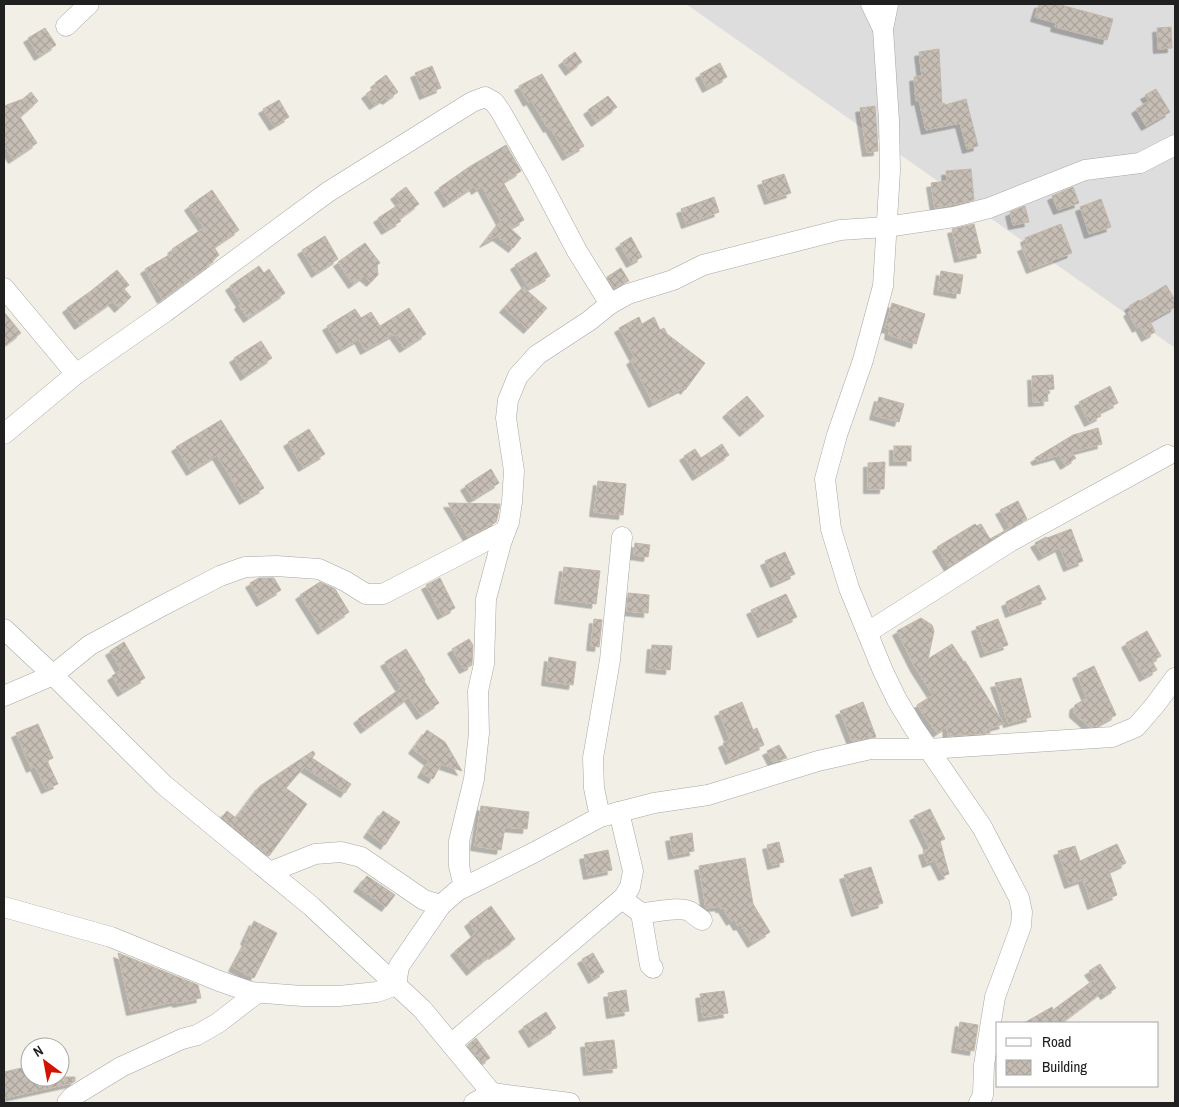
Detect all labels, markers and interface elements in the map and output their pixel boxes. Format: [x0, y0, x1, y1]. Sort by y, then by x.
legend [996, 1022, 1159, 1087]
text: Road [1042, 1031, 1071, 1052]
north arrow [20, 1037, 70, 1087]
text: N [30, 1041, 46, 1061]
text: Building [1042, 1056, 1087, 1077]

